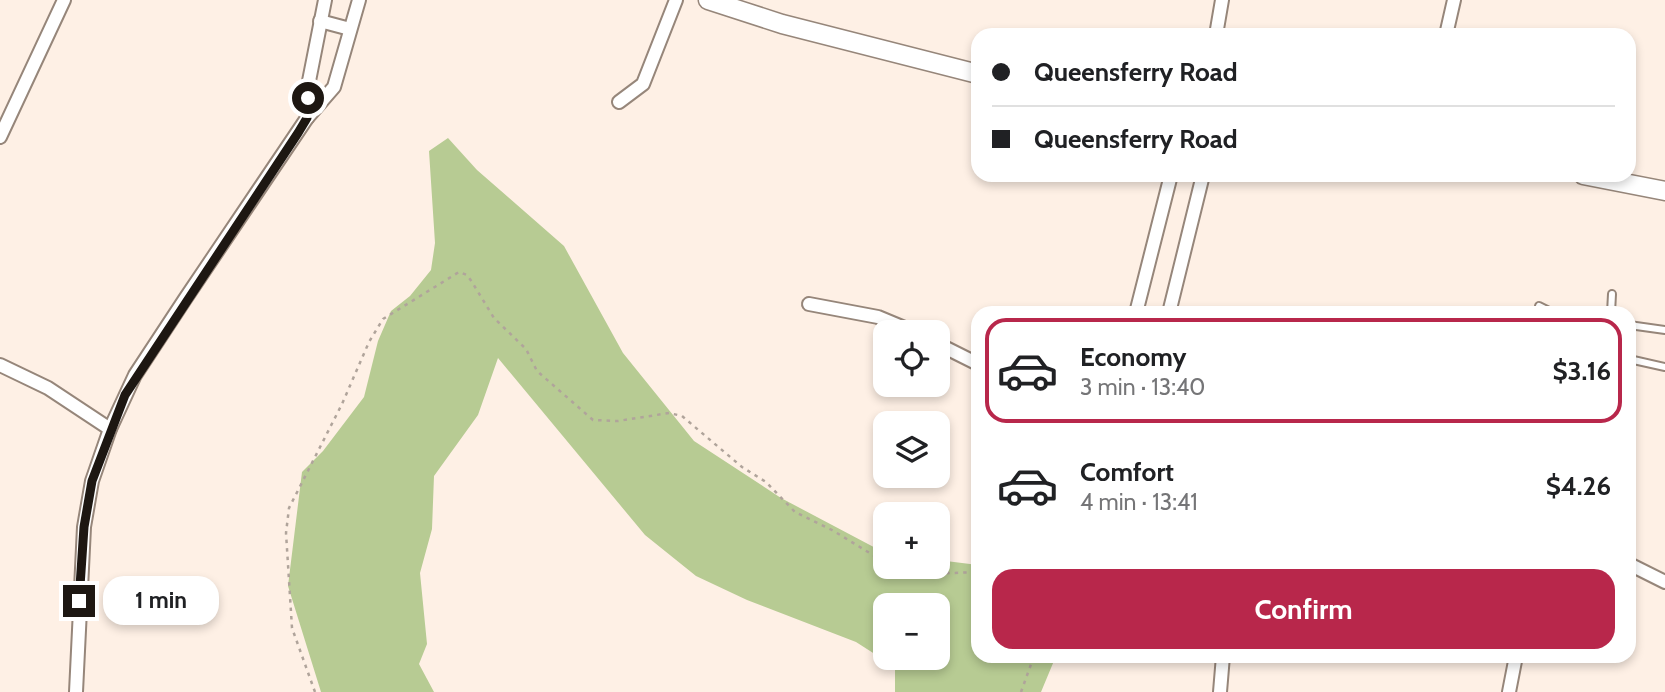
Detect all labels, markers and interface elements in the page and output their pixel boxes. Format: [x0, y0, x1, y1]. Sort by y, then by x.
text: Queensferry Road [1034, 56, 1238, 88]
route start [292, 82, 324, 114]
text: Queensferry Road [1034, 123, 1238, 155]
map controls [873, 320, 950, 670]
button: locate [873, 320, 950, 397]
icon: car [996, 339, 1059, 402]
text: Economy [1080, 341, 1186, 373]
text: $3.16 [1552, 355, 1611, 387]
text: 3 min · 13:40 [1080, 373, 1205, 401]
button: layers [873, 411, 950, 488]
icon: car [996, 454, 1059, 517]
text: Comfort [1080, 456, 1174, 488]
text: $4.26 [1546, 470, 1611, 502]
text: 4 min · 13:41 [1080, 488, 1198, 516]
button: + [873, 502, 950, 579]
button: Confirm [992, 569, 1615, 649]
callout: 1 min [104, 576, 219, 626]
route end [63, 585, 95, 617]
text: 1 min [135, 586, 187, 614]
button: − [873, 593, 950, 670]

